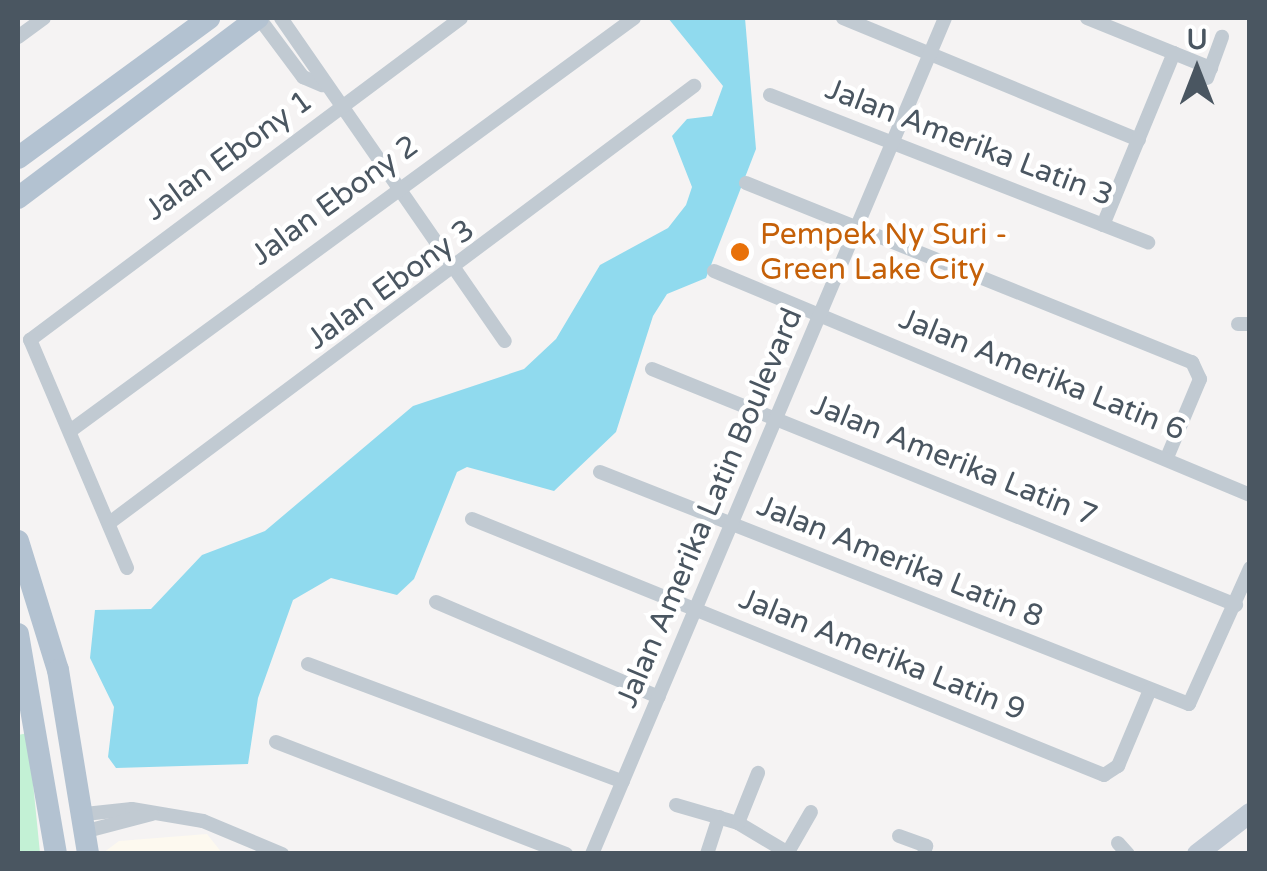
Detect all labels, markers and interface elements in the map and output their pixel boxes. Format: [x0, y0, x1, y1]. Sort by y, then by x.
north arrow [1147, 20, 1247, 120]
text: U [1186, 23, 1208, 57]
street label: Jalan Amerika Latin 3 [820, 71, 1118, 215]
street label: Jalan Ebony 1 [138, 83, 320, 229]
street label: Jalan Ebony 2 [244, 128, 426, 274]
street label: Jalan Ebony 3 [300, 212, 482, 358]
place label: Pempek Ny Suri - Green Lake City [760, 217, 1008, 288]
marker: Pempek Ny Suri - Green Lake City [729, 241, 751, 263]
street label: Jalan Amerika Latin 6 [894, 301, 1190, 449]
street label: Jalan Amerika Latin Boulevard [609, 303, 811, 713]
street label: Jalan Amerika Latin 7 [806, 387, 1102, 535]
street label: Jalan Amerika Latin 8 [752, 488, 1048, 636]
street label: Jalan Amerika Latin 9 [734, 581, 1030, 729]

